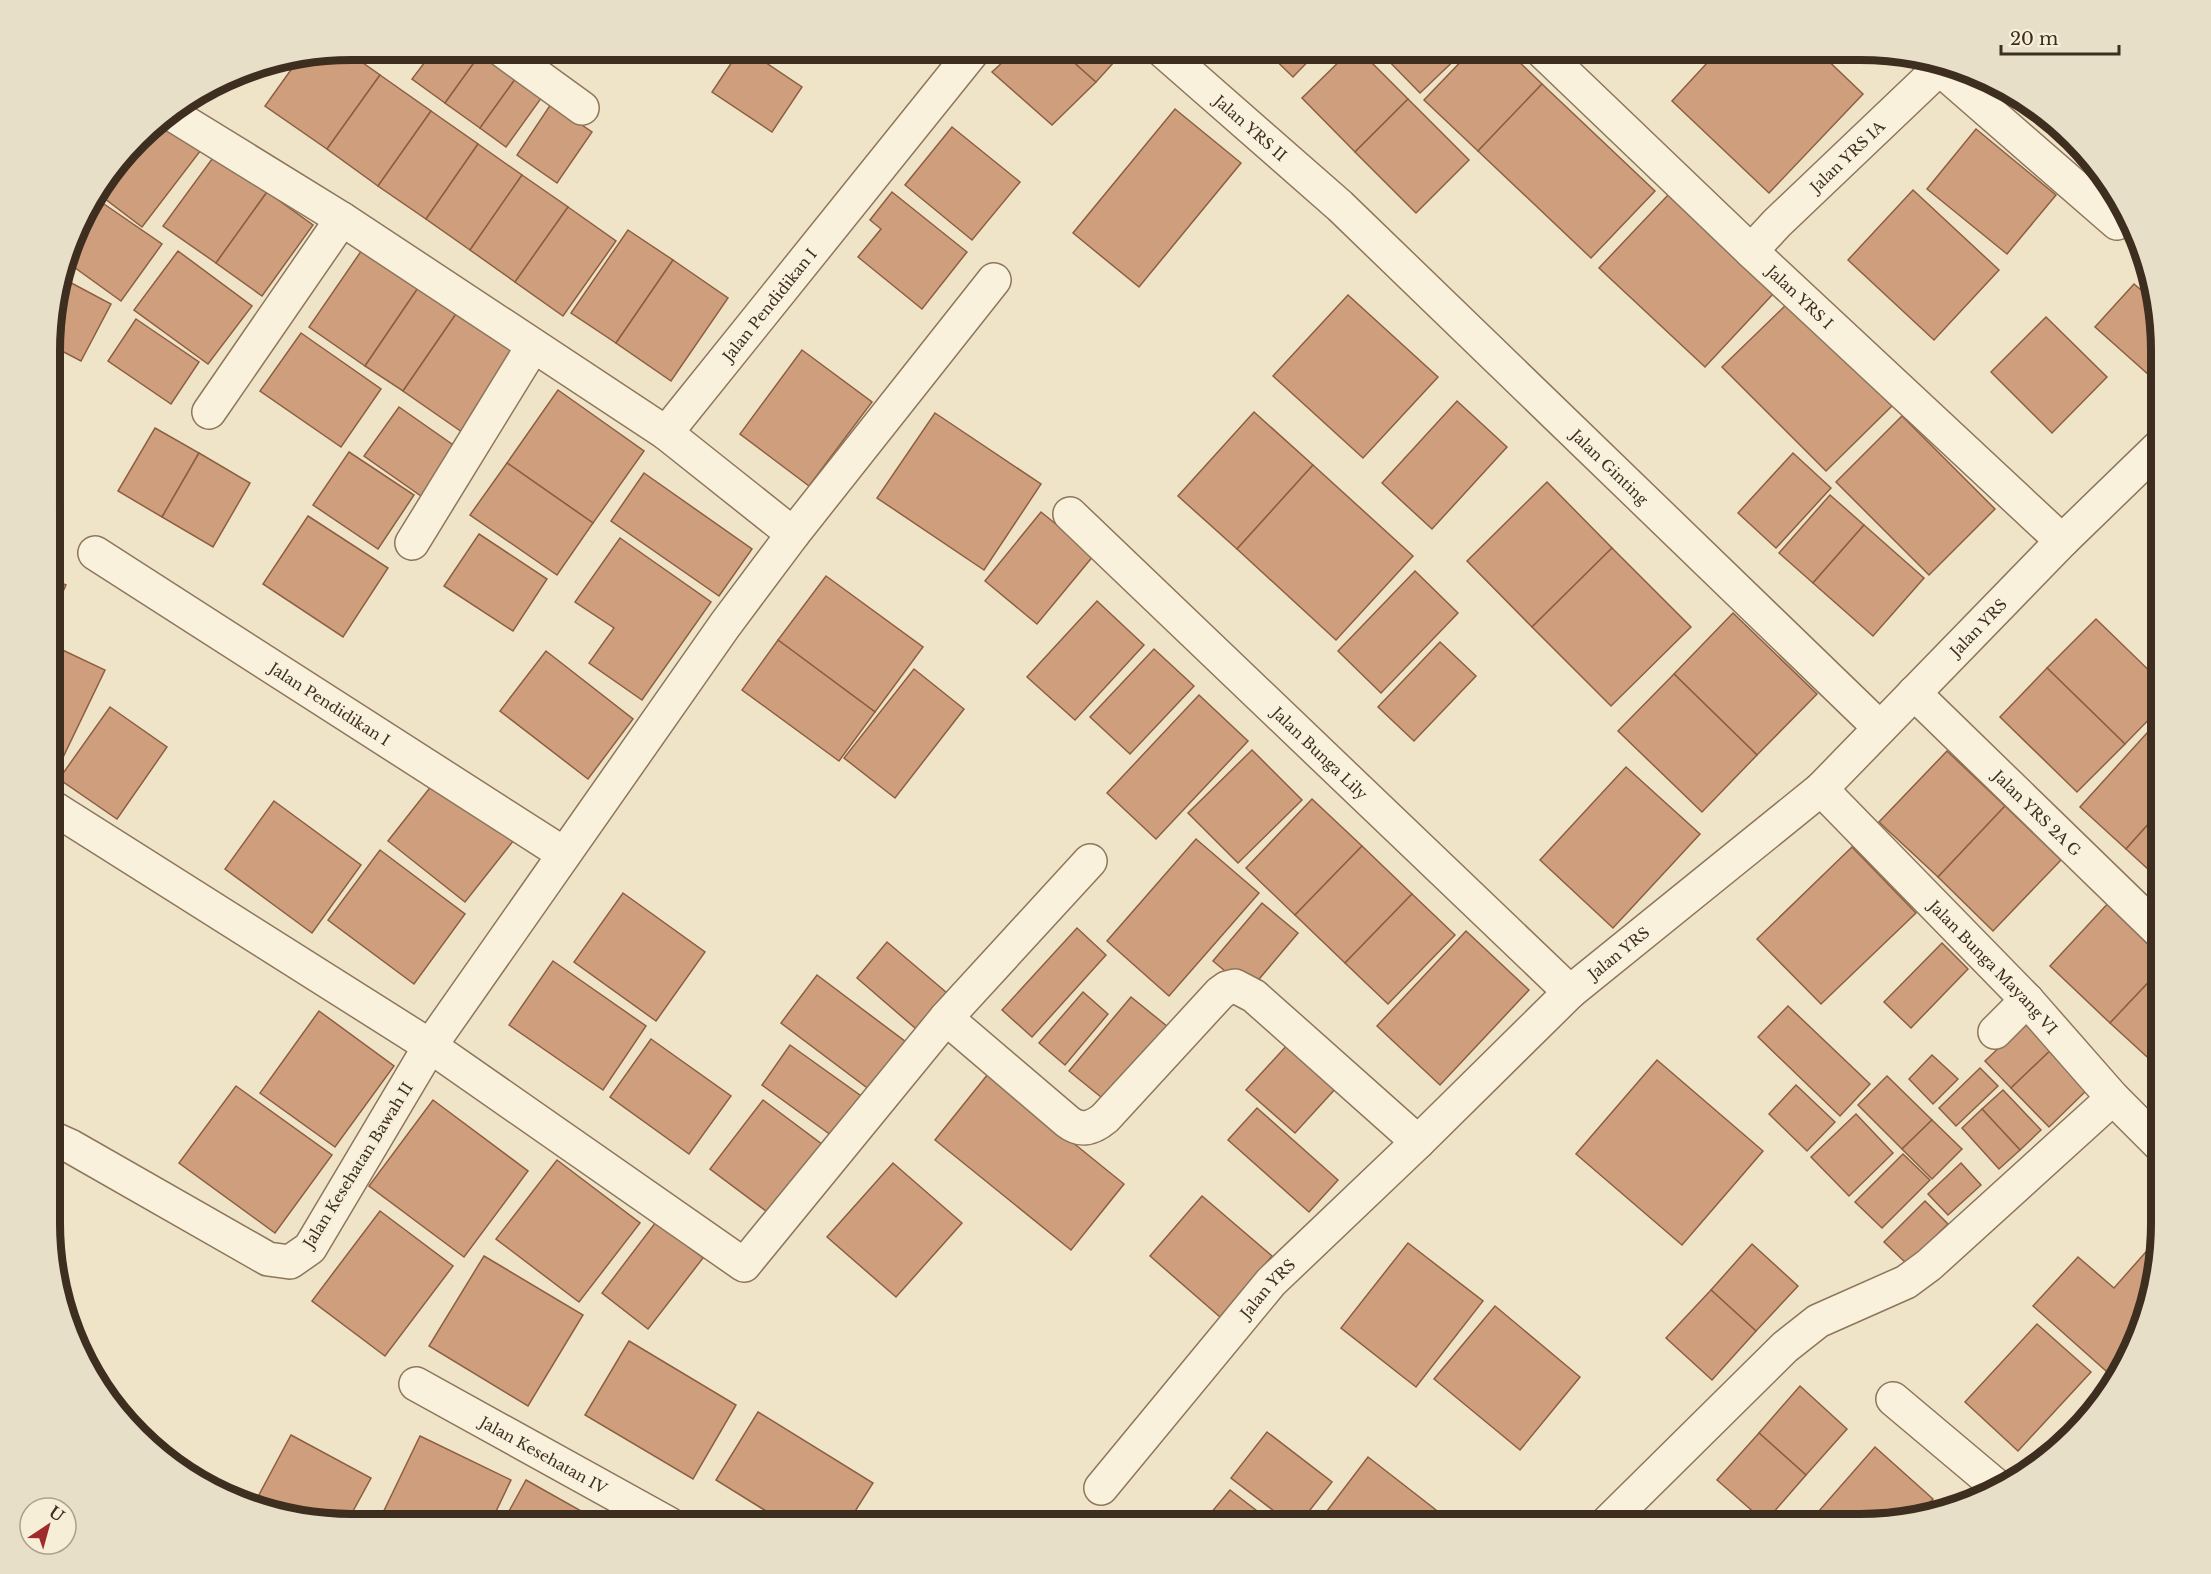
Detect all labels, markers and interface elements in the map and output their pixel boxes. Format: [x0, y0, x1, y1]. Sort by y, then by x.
scale bar [2001, 18, 2120, 56]
text: 20 m [2010, 28, 2058, 50]
street label: Jalan YRS II [1209, 90, 1291, 165]
street label: Jalan YRS IA [1804, 116, 1889, 197]
street label: Jalan Pendidikan I [717, 244, 820, 366]
street label: Jalan YRS I [1762, 260, 1837, 333]
street label: Jalan Ginting [1566, 424, 1653, 509]
street label: Jalan YRS [1944, 594, 2011, 662]
street label: Jalan Pendidikan I [264, 657, 394, 749]
street label: Jalan Bunga Lily [1267, 702, 1372, 804]
street label: Jalan YRS 2A G [1988, 764, 2085, 860]
street label: Jalan Bunga Mayang VI [1924, 895, 2062, 1038]
street label: Jalan YRS [1582, 922, 1653, 985]
street label: Jalan Kesehatan Bawah II [298, 1079, 417, 1253]
street label: Jalan YRS [1234, 1255, 1299, 1323]
street label: Jalan Kesehatan IV [475, 1411, 611, 1498]
north arrow [18, 1496, 78, 1556]
text: U [45, 1502, 68, 1526]

